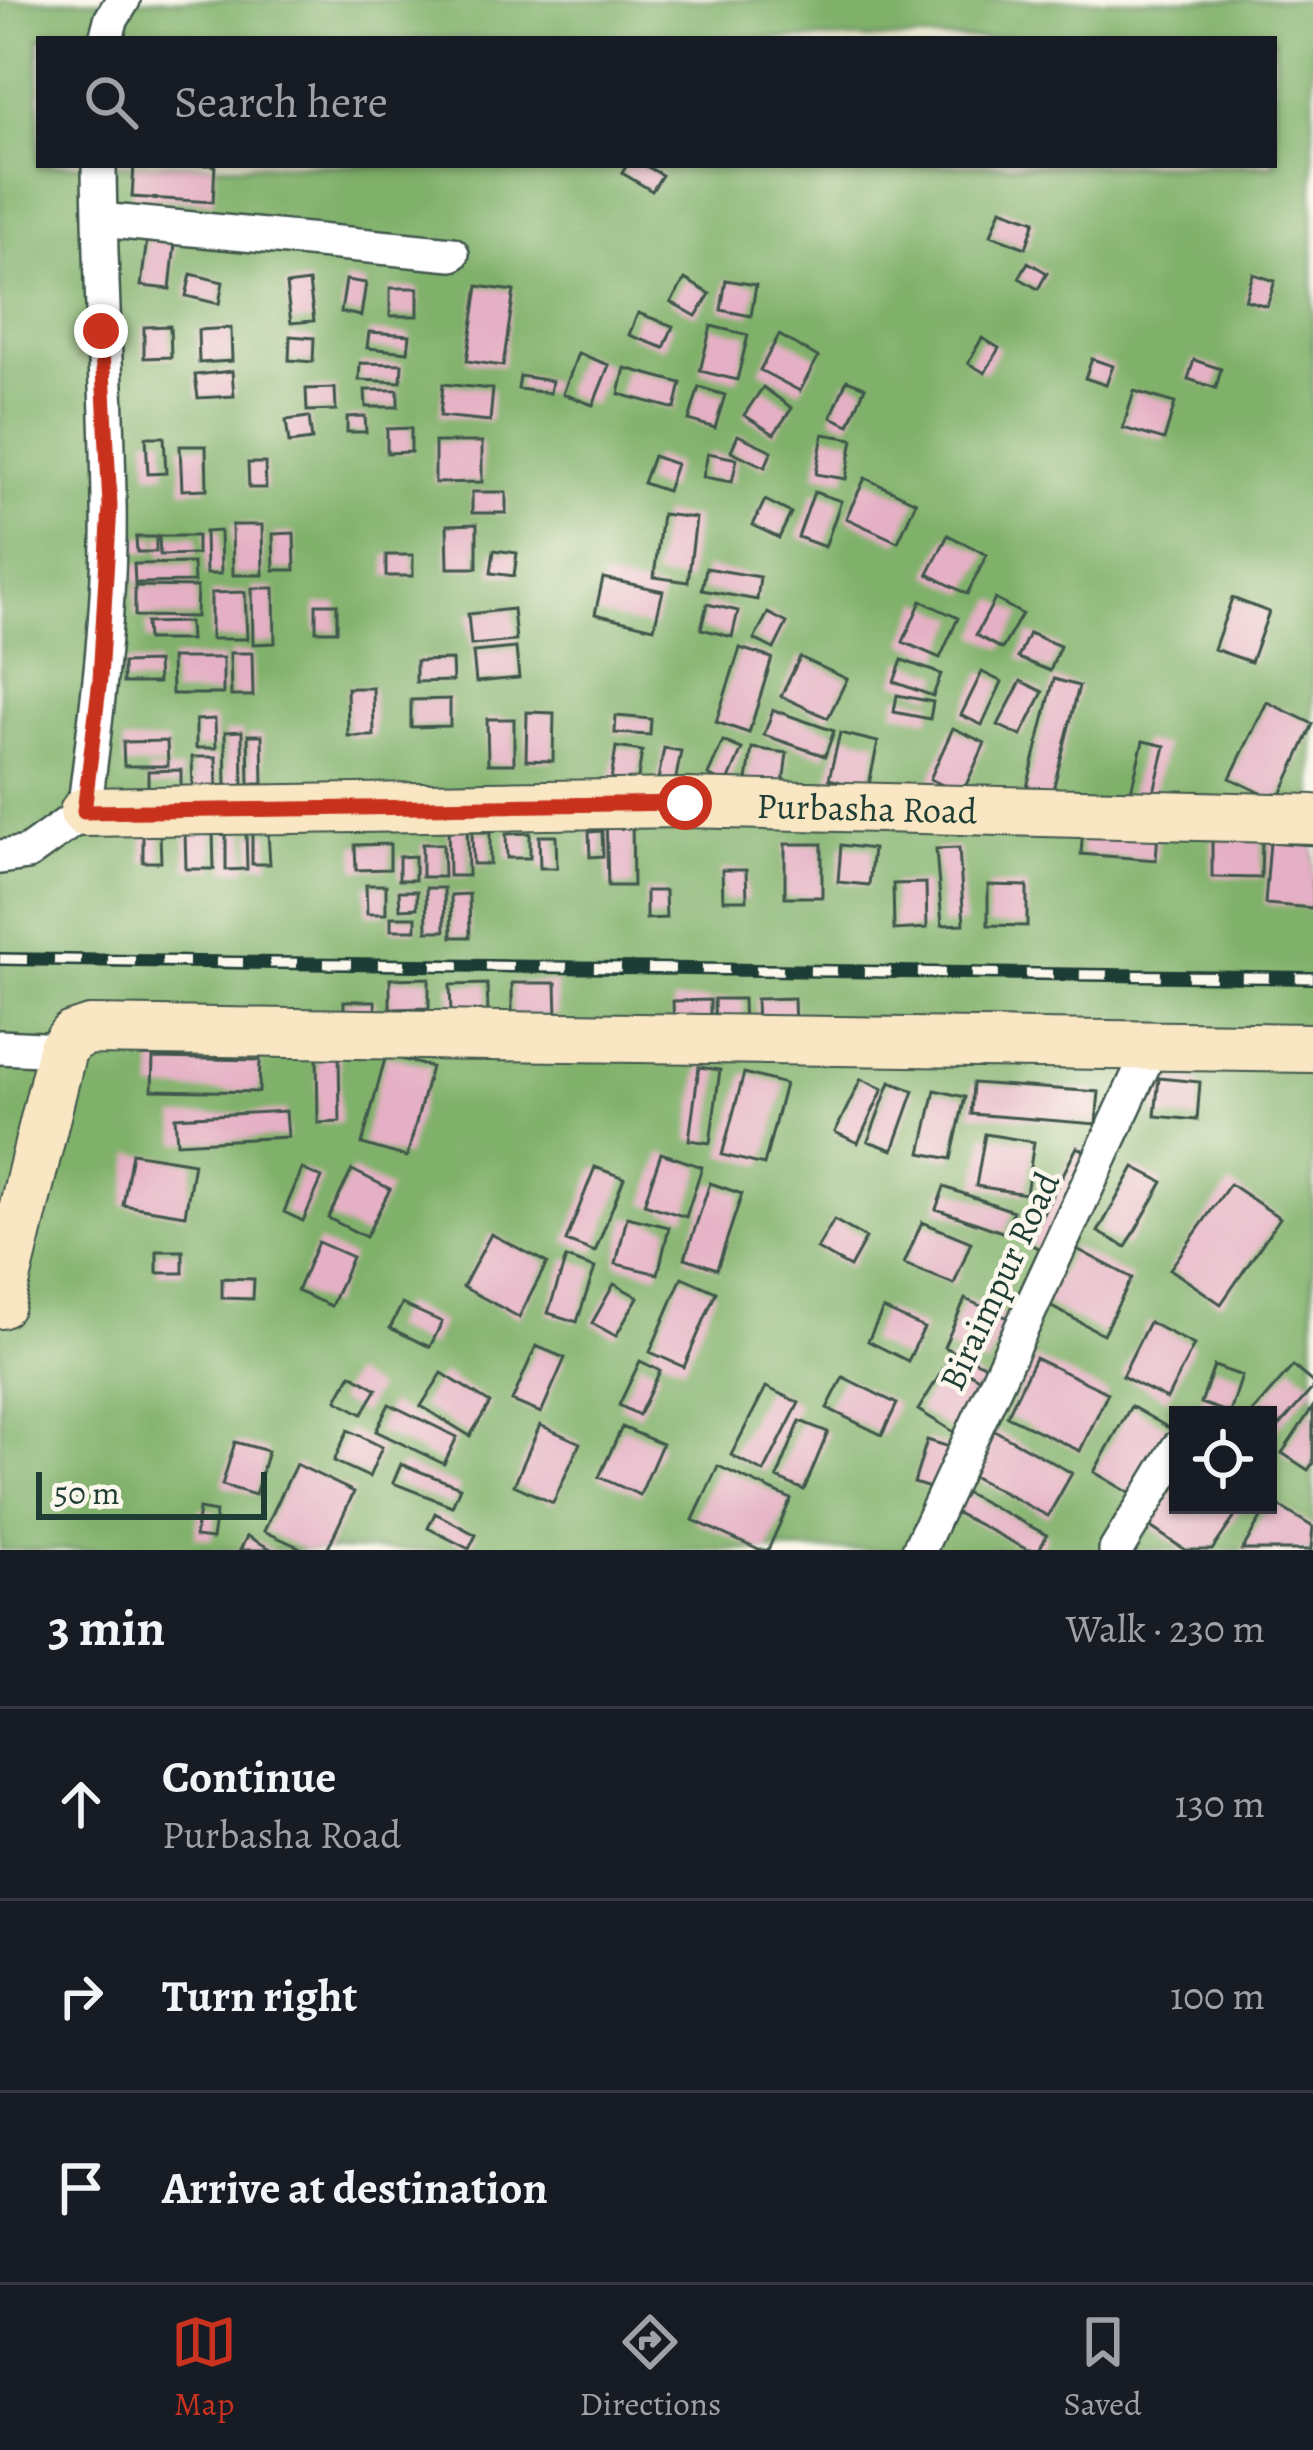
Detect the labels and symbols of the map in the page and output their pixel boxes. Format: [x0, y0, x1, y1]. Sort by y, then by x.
route end [74, 304, 128, 358]
route start [658, 776, 712, 830]
street label: Purbasha Road [756, 780, 979, 835]
street label: Biraimpur Road [927, 1163, 1071, 1398]
scale bar [36, 1466, 267, 1519]

